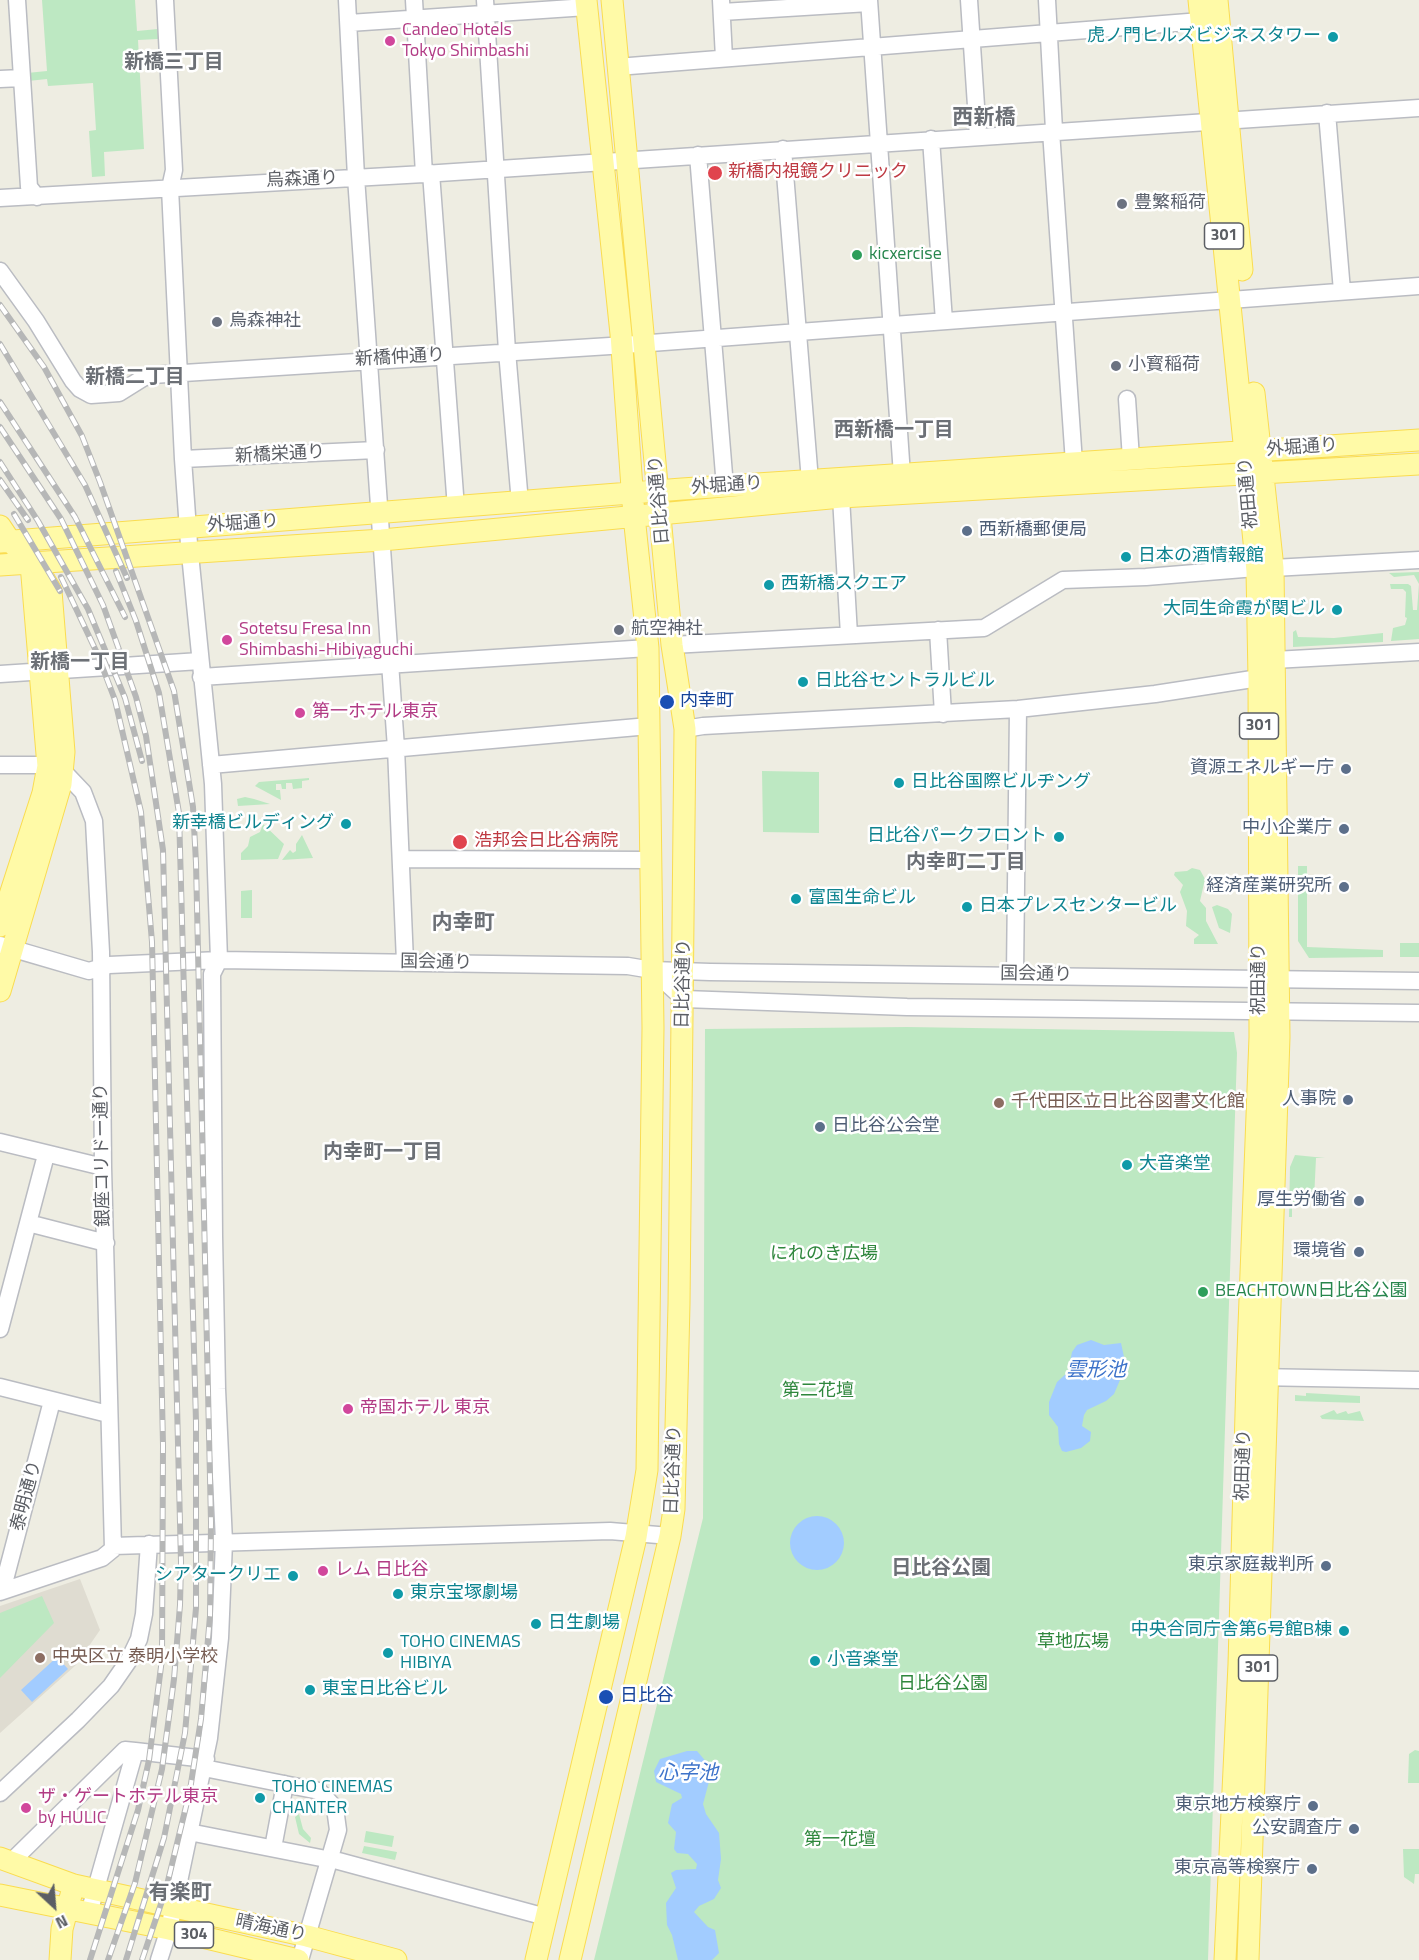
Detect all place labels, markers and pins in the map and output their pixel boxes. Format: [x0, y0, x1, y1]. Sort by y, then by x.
place label: Candeo Hotels Tokyo Shimbashi [402, 20, 529, 63]
place label: 虎ノ門ヒルズビジネスタワー [1087, 26, 1321, 48]
marker: 虎ノ門ヒルズビジネスタワー [1326, 30, 1340, 44]
marker: Candeo Hotels Tokyo Shimbashi [383, 34, 397, 48]
place label: 新橋内視鏡クリニック [728, 162, 908, 184]
marker: 新橋内視鏡クリニック [706, 164, 724, 182]
place label: 豊繁稲荷 [1134, 193, 1206, 215]
marker: 豊繁稲荷 [1115, 197, 1129, 211]
place label: kicxercise [869, 244, 942, 266]
marker: kicxercise [850, 248, 864, 262]
place label: 烏森神社 [229, 311, 301, 333]
marker: 烏森神社 [210, 315, 224, 329]
place label: 小寳稲荷 [1128, 355, 1200, 377]
marker: 小寳稲荷 [1109, 359, 1123, 373]
place label: 西新橋郵便局 [979, 520, 1087, 542]
marker: 西新橋郵便局 [960, 524, 974, 538]
place label: 日本の酒情報館 [1138, 546, 1264, 568]
marker: 日本の酒情報館 [1119, 550, 1133, 564]
place label: 西新橋スクエア [781, 574, 907, 596]
marker: 西新橋スクエア [762, 578, 776, 592]
place label: 大同生命霞が関ビル [1163, 599, 1325, 621]
marker: 大同生命霞が関ビル [1330, 603, 1344, 617]
place label: Sotetsu Fresa Inn Shimbashi-Hibiyaguchi [239, 619, 413, 662]
place label: 航空神社 [631, 619, 703, 641]
marker: 航空神社 [612, 623, 626, 637]
marker: Sotetsu Fresa Inn Shimbashi-Hibiyaguchi [220, 633, 234, 647]
place label: 日比谷セントラルビル [815, 671, 995, 693]
marker: 日比谷セントラルビル [796, 675, 810, 689]
place label: 内幸町 [680, 691, 734, 713]
marker: 内幸町 [658, 693, 676, 711]
place label: 第一ホテル東京 [312, 702, 438, 724]
marker: 第一ホテル東京 [293, 706, 307, 720]
place label: 資源エネルギー庁 [1190, 758, 1334, 780]
marker: 資源エネルギー庁 [1339, 762, 1353, 776]
place label: 日比谷国際ビルヂング [911, 772, 1091, 794]
marker: 日比谷国際ビルヂング [892, 776, 906, 790]
place label: 新幸橋ビルディング [172, 813, 334, 835]
marker: 新幸橋ビルディング [339, 817, 353, 831]
place label: 中小企業庁 [1242, 818, 1332, 840]
marker: 中小企業庁 [1337, 822, 1351, 836]
place label: 日比谷パークフロント [867, 826, 1047, 848]
marker: 日比谷パークフロント [1052, 830, 1066, 844]
place label: 浩邦会日比谷病院 [474, 831, 618, 853]
marker: 浩邦会日比谷病院 [451, 833, 469, 851]
place label: 経済産業研究所 [1206, 876, 1332, 898]
marker: 経済産業研究所 [1337, 880, 1351, 894]
place label: 富国生命ビル [808, 888, 916, 910]
marker: 富国生命ビル [789, 892, 803, 906]
place label: 日本プレスセンタービル [979, 896, 1177, 918]
marker: 日本プレスセンタービル [960, 900, 974, 914]
place label: 人事院 [1282, 1089, 1336, 1111]
place label: 千代田区立日比谷図書文化館 [1011, 1092, 1245, 1114]
marker: 人事院 [1341, 1093, 1355, 1107]
marker: 千代田区立日比谷図書文化館 [992, 1096, 1006, 1110]
place label: 日比谷公会堂 [832, 1116, 940, 1138]
marker: 日比谷公会堂 [813, 1120, 827, 1134]
place label: 大音楽堂 [1139, 1154, 1211, 1176]
marker: 大音楽堂 [1120, 1158, 1134, 1172]
place label: 厚生労働省 [1257, 1190, 1347, 1212]
marker: 厚生労働省 [1352, 1194, 1366, 1208]
place label: 環境省 [1293, 1241, 1347, 1263]
marker: 環境省 [1352, 1245, 1366, 1259]
place label: BEACHTOWN日比谷公園 [1215, 1281, 1408, 1303]
marker: BEACHTOWN日比谷公園 [1196, 1285, 1210, 1299]
place label: 帝国ホテル 東京 [360, 1398, 490, 1420]
marker: 帝国ホテル 東京 [341, 1402, 355, 1416]
place label: 東京家庭裁判所 [1188, 1555, 1314, 1577]
marker: 東京家庭裁判所 [1319, 1559, 1333, 1573]
place label: レム 日比谷 [335, 1560, 429, 1582]
marker: レム 日比谷 [316, 1564, 330, 1578]
place label: シアタークリエ [155, 1565, 281, 1587]
marker: シアタークリエ [286, 1569, 300, 1583]
place label: 東京宝塚劇場 [410, 1583, 518, 1605]
marker: 東京宝塚劇場 [391, 1587, 405, 1601]
place label: 日生劇場 [548, 1613, 620, 1635]
marker: 日生劇場 [529, 1617, 543, 1631]
place label: 中央合同庁舎第6号館B棟 [1131, 1620, 1332, 1642]
marker: 中央合同庁舎第6号館B棟 [1337, 1624, 1351, 1638]
place label: TOHO CINEMAS HIBIYA [400, 1632, 521, 1674]
marker: TOHO CINEMAS HIBIYA [381, 1646, 395, 1660]
place label: 中央区立 泰明小学校 [52, 1647, 218, 1669]
place label: 小音楽堂 [827, 1650, 899, 1672]
marker: 中央区立 泰明小学校 [33, 1651, 47, 1665]
marker: 小音楽堂 [808, 1654, 822, 1668]
place label: 東宝日比谷ビル [322, 1679, 448, 1701]
marker: 東宝日比谷ビル [303, 1683, 317, 1697]
place label: 日比谷 [620, 1686, 674, 1708]
marker: 日比谷 [597, 1688, 615, 1706]
place label: TOHO CINEMAS CHANTER [272, 1777, 393, 1820]
place label: ザ・ゲートホテル東京 by HULIC [38, 1787, 218, 1830]
marker: TOHO CINEMAS CHANTER [253, 1791, 267, 1805]
place label: 東京地方検察庁 [1175, 1795, 1301, 1817]
marker: 東京地方検察庁 [1306, 1799, 1320, 1813]
marker: ザ・ゲートホテル東京 by HULIC [19, 1801, 33, 1815]
place label: 公安調査庁 [1252, 1818, 1342, 1840]
marker: 公安調査庁 [1347, 1822, 1361, 1836]
place label: 東京高等検察庁 [1174, 1858, 1300, 1880]
marker: 東京高等検察庁 [1305, 1862, 1319, 1876]

